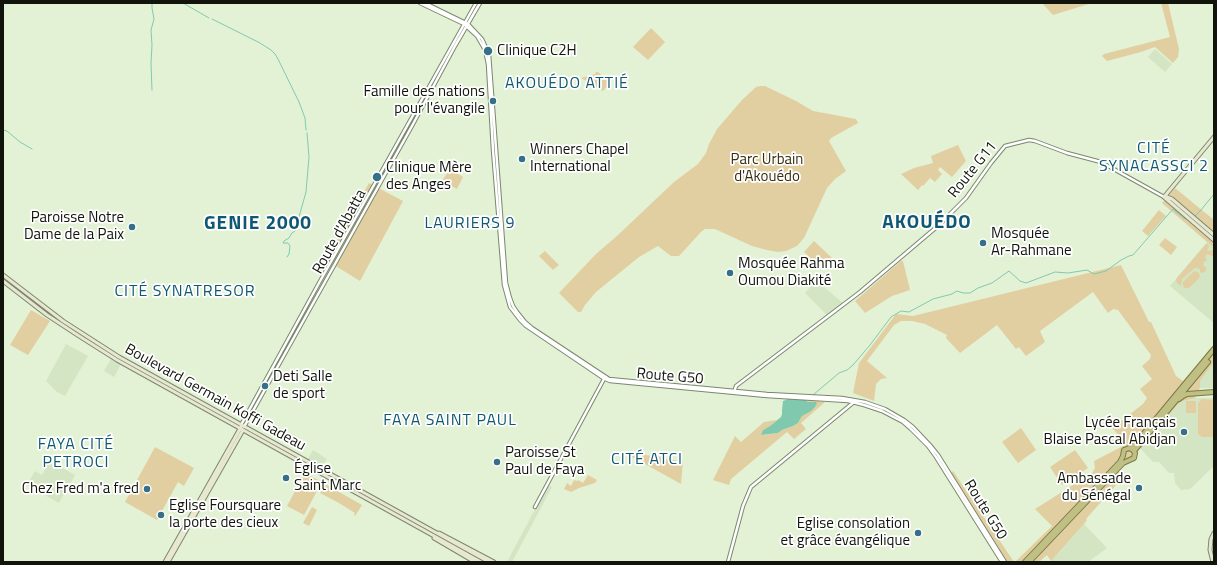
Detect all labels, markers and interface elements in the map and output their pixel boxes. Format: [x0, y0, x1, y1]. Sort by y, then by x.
place label: Clinique C2H [497, 42, 577, 60]
marker: Clinique C2H [482, 45, 494, 57]
district label: AKOUÉDO ATTIÉ [505, 74, 629, 94]
place label: Famille des nations pour l'évangile [364, 83, 485, 118]
marker: Famille des nations pour l'évangile [488, 96, 498, 106]
street label: Route G11 [945, 138, 1001, 202]
district label: CITÉ SYNACASSCI 2 [1099, 139, 1209, 177]
place label: Winners Chapel International [530, 141, 628, 176]
park label: Parc Urbain d'Akouédo [731, 151, 803, 186]
marker: Winners Chapel International [517, 154, 527, 164]
place label: Clinique Mère des Anges [386, 159, 472, 194]
marker: Clinique Mère des Anges [371, 171, 383, 183]
street label: Route d'Abatta [309, 187, 371, 277]
place label: Paroisse Notre Dame de la Paix [24, 209, 124, 244]
district label: AKOUÉDO [882, 212, 972, 234]
district label: GENIE 2000 [204, 213, 312, 235]
district label: LAURIERS 9 [424, 214, 516, 234]
marker: Paroisse Notre Dame de la Paix [127, 222, 137, 232]
place label: Mosquée Ar-Rahmane [991, 225, 1072, 260]
marker: Mosquée Ar-Rahmane [978, 238, 988, 248]
place label: Mosquée Rahma Oumou Diakité [738, 255, 845, 290]
marker: Mosquée Rahma Oumou Diakité [725, 268, 735, 278]
district label: CITÉ SYNATRESOR [114, 282, 256, 302]
street label: Boulevard Germain Koffi Gadeau [121, 341, 309, 455]
street label: Route G50 [636, 365, 704, 389]
place label: Deti Salle de sport [273, 368, 332, 403]
marker: Deti Salle de sport [260, 381, 270, 391]
district label: FAYA SAINT PAUL [383, 411, 517, 431]
place label: Lycée Français Blaise Pascal Abidjan [1044, 414, 1176, 449]
marker: Lycée Français Blaise Pascal Abidjan [1179, 427, 1189, 437]
district label: FAYA CITÉ PETROCI [38, 435, 114, 473]
place label: Paroisse St Paul de Faya [505, 444, 584, 479]
district label: CITÉ ATCI [611, 450, 683, 470]
marker: Paroisse St Paul de Faya [492, 457, 502, 467]
place label: Église Saint Marc [294, 460, 361, 495]
place label: Ambassade du Sénégal [1057, 470, 1131, 505]
marker: Église Saint Marc [281, 473, 291, 483]
street label: Route G50 [960, 477, 1010, 543]
place label: Chez Fred m'a fred [22, 480, 139, 498]
marker: Ambassade du Sénégal [1134, 483, 1144, 493]
marker: Chez Fred m'a fred [142, 484, 152, 494]
place label: Eglise Foursquare la porte des cieux [169, 497, 281, 532]
marker: Eglise Foursquare la porte des cieux [156, 510, 166, 520]
place label: Eglise consolation et grâce évangélique [781, 515, 910, 550]
marker: Eglise consolation et grâce évangélique [913, 528, 923, 538]

